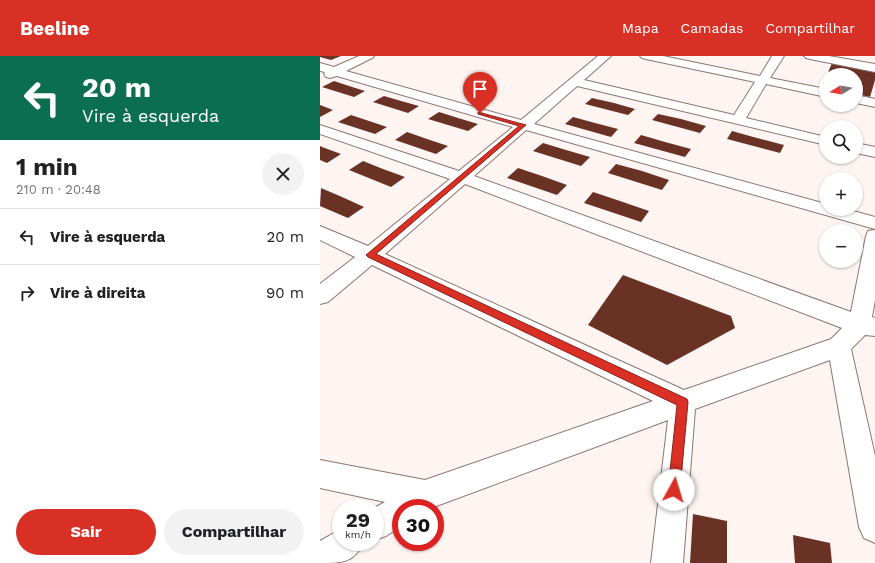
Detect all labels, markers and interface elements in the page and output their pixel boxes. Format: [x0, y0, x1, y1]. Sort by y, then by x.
text: Beeline [20, 17, 90, 40]
text: Mapa [622, 20, 659, 36]
text: Camadas [681, 20, 743, 36]
text: Compartilhar [765, 20, 855, 36]
north arrow [819, 68, 863, 112]
map controls [819, 68, 863, 268]
text: 20 m [82, 71, 151, 104]
icon: left [16, 72, 68, 124]
pin [463, 72, 497, 113]
icon: arrive [469, 78, 491, 100]
text: Vire à esquerda [82, 105, 219, 126]
button: search [819, 120, 863, 164]
text: 1 min [16, 153, 78, 181]
button: close [262, 153, 304, 195]
button: + [819, 172, 863, 216]
text: 210 m · 20:48 [16, 182, 101, 197]
button: − [819, 224, 863, 268]
icon: left [16, 226, 38, 248]
text: Vire à esquerda [50, 228, 165, 246]
text: 20 m [267, 228, 304, 246]
icon: right [16, 282, 38, 304]
text: Vire à direita [50, 284, 145, 302]
text: 90 m [266, 284, 304, 302]
position arrow [653, 469, 695, 511]
speed limit sign: 30 [392, 499, 444, 551]
text: 29 [346, 508, 370, 532]
button: Sair [16, 509, 156, 555]
button: Compartilhar [164, 509, 304, 555]
text: km/h [345, 529, 371, 540]

